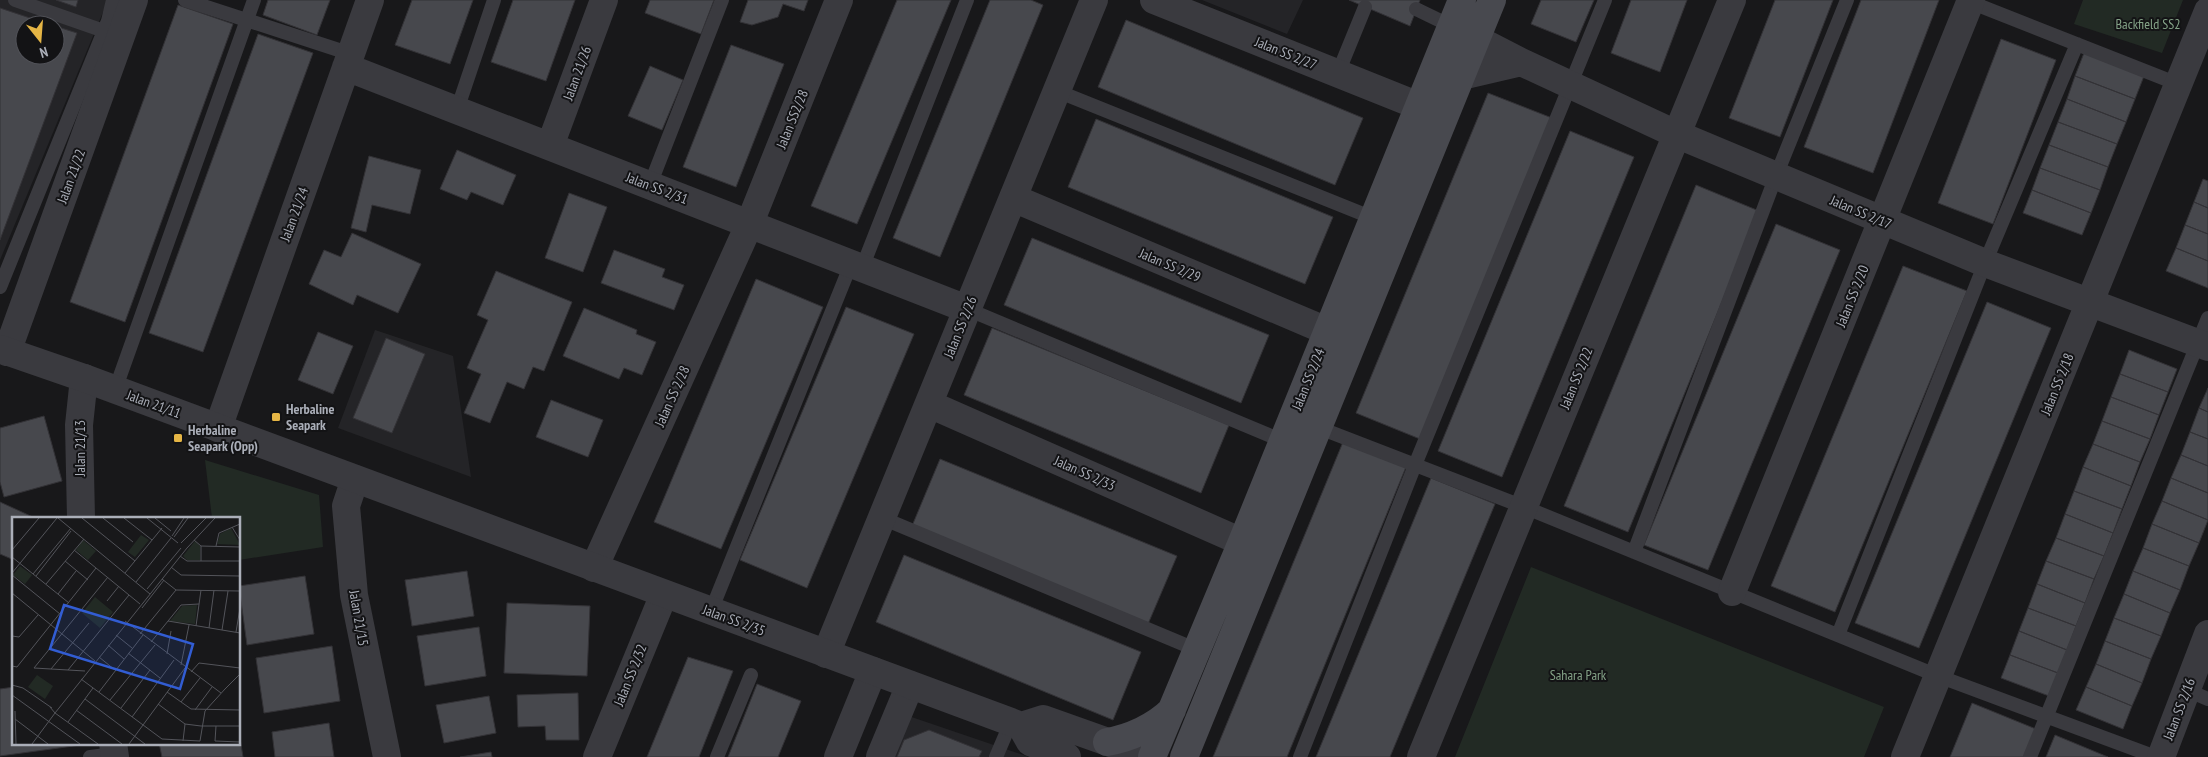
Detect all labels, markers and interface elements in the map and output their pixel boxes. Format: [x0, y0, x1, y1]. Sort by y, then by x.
north arrow [15, 15, 65, 65]
park label: Backfield SS2 [2115, 15, 2181, 33]
street label: Jalan SS 2/27 [1252, 32, 1319, 74]
text: N [38, 43, 50, 62]
street label: Jalan 21/26 [559, 43, 595, 103]
street label: Jalan SS2/28 [772, 87, 812, 152]
street label: Jalan 21/22 [53, 146, 89, 206]
street label: Jalan SS 2/31 [623, 168, 691, 208]
street label: Jalan 21/24 [276, 184, 312, 244]
street label: Jalan SS 2/17 [1827, 191, 1894, 233]
street label: Jalan SS 2/29 [1136, 244, 1203, 286]
street label: Jalan SS 2/20 [1831, 263, 1873, 330]
street label: Jalan SS 2/26 [939, 294, 981, 361]
street label: Jalan SS 2/24 [1287, 345, 1329, 413]
street label: Jalan SS 2/22 [1555, 345, 1597, 412]
street label: Jalan SS 2/18 [2036, 351, 2078, 418]
street label: Jalan SS 2/28 [650, 363, 693, 430]
street label: Jalan 21/11 [124, 386, 184, 422]
place label: Herbaline Seapark [286, 400, 334, 434]
marker: Herbaline Seapark [270, 411, 282, 423]
street label: Jalan 21/13 [71, 420, 89, 477]
place label: Herbaline Seapark (Opp) [188, 421, 258, 455]
marker: Herbaline Seapark (Opp) [172, 432, 184, 444]
street label: Jalan SS 2/33 [1051, 451, 1118, 494]
inset map [12, 517, 240, 744]
street label: Jalan 21/15 [345, 588, 373, 647]
street label: Jalan SS 2/35 [699, 600, 768, 640]
street label: Jalan SS 2/32 [609, 642, 651, 709]
park label: Sahara Park [1550, 666, 1607, 684]
street label: Jalan SS 2/16 [2159, 675, 2199, 743]

